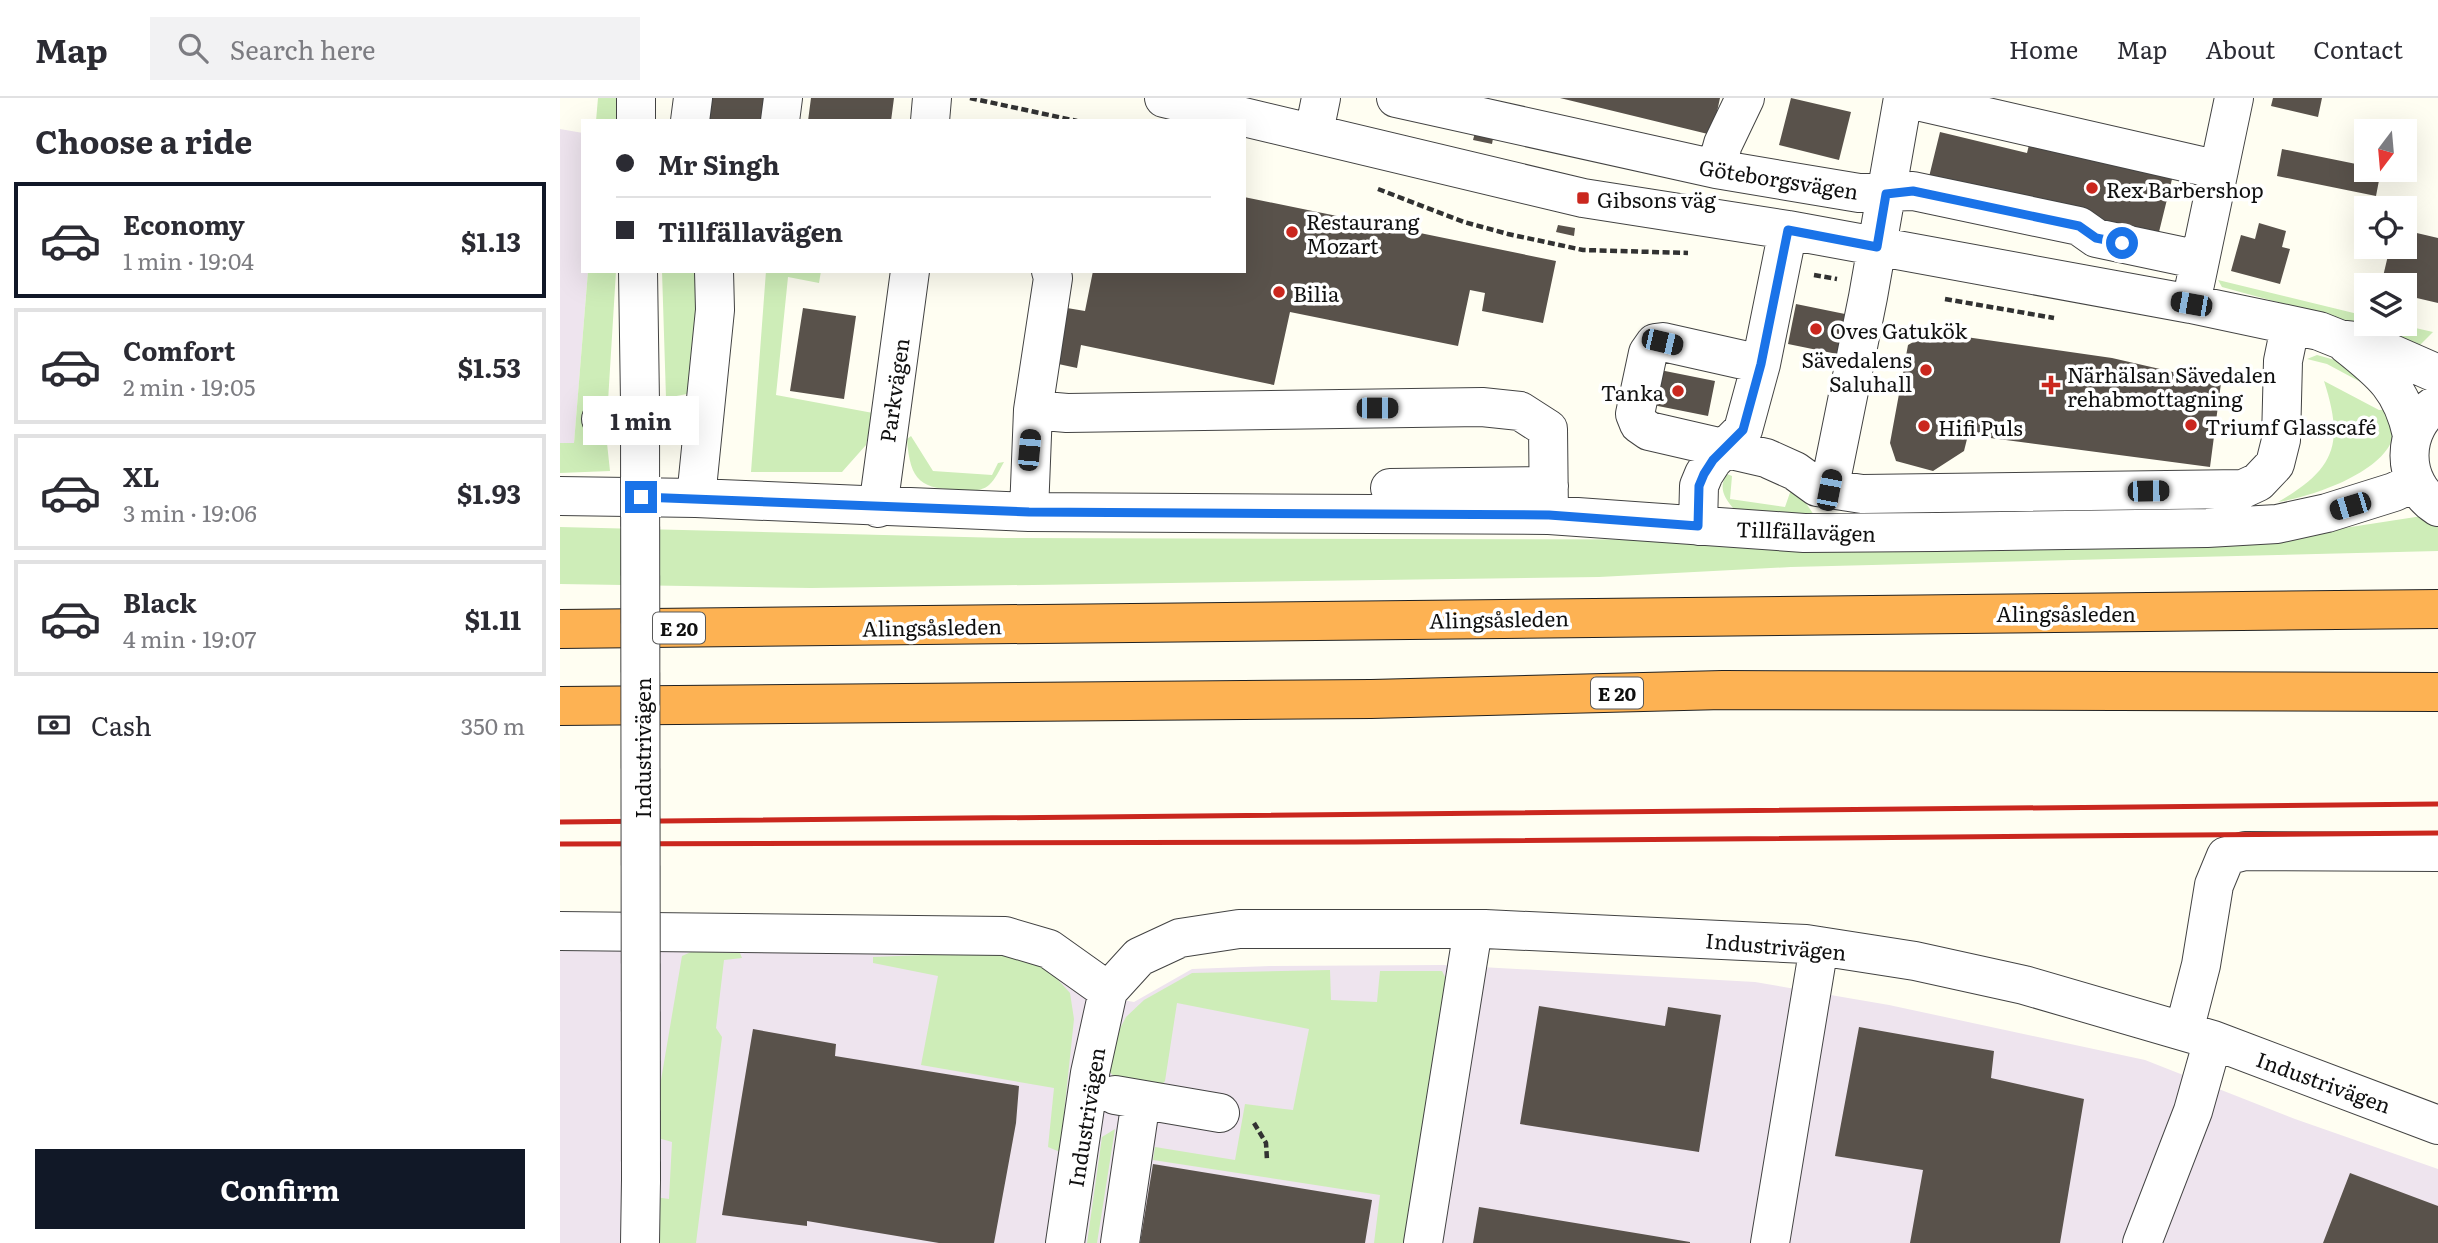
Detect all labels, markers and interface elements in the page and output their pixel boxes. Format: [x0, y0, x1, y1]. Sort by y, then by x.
search box [150, 17, 640, 80]
text: Map [35, 24, 108, 73]
icon: search [174, 29, 212, 67]
text: Search here [230, 29, 376, 68]
text: Home [2009, 31, 2078, 66]
text: Map [2116, 31, 2167, 66]
text: About [2205, 31, 2275, 66]
text: Contact [2313, 31, 2403, 66]
text: Choose a ride [35, 116, 252, 164]
north arrow [2354, 119, 2417, 182]
map controls [2354, 119, 2417, 336]
text: Mr Singh [658, 144, 780, 183]
street label: Göteborgsvägen [1697, 150, 1861, 206]
place label: Rex Barbershop [2106, 173, 2264, 204]
marker: Rex Barbershop [2084, 180, 2100, 196]
place label: Gibsons väg [1597, 183, 1716, 214]
marker: Gibsons väg [1575, 190, 1591, 206]
button: locate [2354, 196, 2417, 259]
text: Economy [123, 204, 245, 243]
place label: Restaurang Mozart [1306, 205, 1420, 260]
icon: car [39, 209, 102, 272]
text: Tillfällavägen [658, 211, 843, 250]
text: $1.13 [461, 221, 521, 260]
marker: Restaurang Mozart [1284, 224, 1300, 240]
route start [2106, 227, 2138, 259]
text: 1 min · 19:04 [123, 243, 254, 277]
button: layers [2354, 273, 2417, 336]
place label: Bilia [1293, 277, 1340, 308]
marker: Bilia [1271, 284, 1287, 300]
car [2169, 290, 2214, 318]
place label: Oves Gatukök [1830, 314, 1968, 345]
marker: Oves Gatukök [1808, 321, 1824, 337]
car [1640, 327, 1685, 357]
text: Comfort [123, 330, 235, 369]
icon: car [39, 335, 102, 398]
street label: Parkvägen [870, 336, 916, 444]
place label: Sävedalens Saluhall [1801, 343, 1912, 398]
text: $1.53 [458, 347, 521, 386]
place label: Närhälsan Sävedalen rehabmottagning [2067, 358, 2276, 413]
marker: Sävedalens Saluhall [1918, 362, 1934, 378]
text: 2 min · 19:05 [123, 369, 255, 403]
marker: Närhälsan Sävedalen rehabmottagning [2041, 375, 2061, 395]
place label: Tanka [1601, 376, 1665, 407]
marker: Tanka [1670, 383, 1686, 399]
callout: 1 min [583, 396, 699, 444]
car [1357, 398, 1399, 419]
text: 1 min [610, 403, 672, 437]
place label: Triumf Glasscafé [2205, 410, 2377, 441]
place label: Hifi Puls [1938, 411, 2023, 442]
marker: Triumf Glasscafé [2183, 417, 2199, 433]
marker: Hifi Puls [1916, 418, 1932, 434]
car [1017, 428, 1042, 472]
text: XL [123, 456, 160, 495]
icon: car [39, 461, 102, 524]
car [1815, 467, 1844, 513]
text: $1.93 [457, 473, 521, 512]
car [2127, 480, 2170, 502]
route end [625, 481, 657, 513]
car [2327, 490, 2374, 522]
text: 3 min · 19:06 [123, 495, 257, 529]
street label: Tillfällavägen [1735, 512, 1877, 548]
text: Black [123, 582, 197, 621]
icon: car [39, 587, 102, 650]
street label: Alingsåsleden [1996, 597, 2136, 628]
text: $1.11 [465, 599, 521, 638]
street label: Alingsåsleden [1429, 601, 1569, 635]
street label: Alingsåsleden [862, 609, 1002, 643]
road number: E 20 [653, 612, 705, 643]
text: 4 min · 19:07 [123, 621, 256, 655]
street label: Industrivägen [626, 677, 657, 819]
road number: E 20 [1591, 678, 1643, 708]
text: Cash [91, 705, 152, 744]
icon: cash [35, 706, 73, 744]
text: 350 m [461, 708, 525, 742]
street label: Industrivägen [1704, 923, 1848, 967]
street label: Industrivägen [2252, 1042, 2396, 1120]
street label: Industrivägen [1059, 1045, 1111, 1189]
button: Confirm [35, 1149, 525, 1229]

